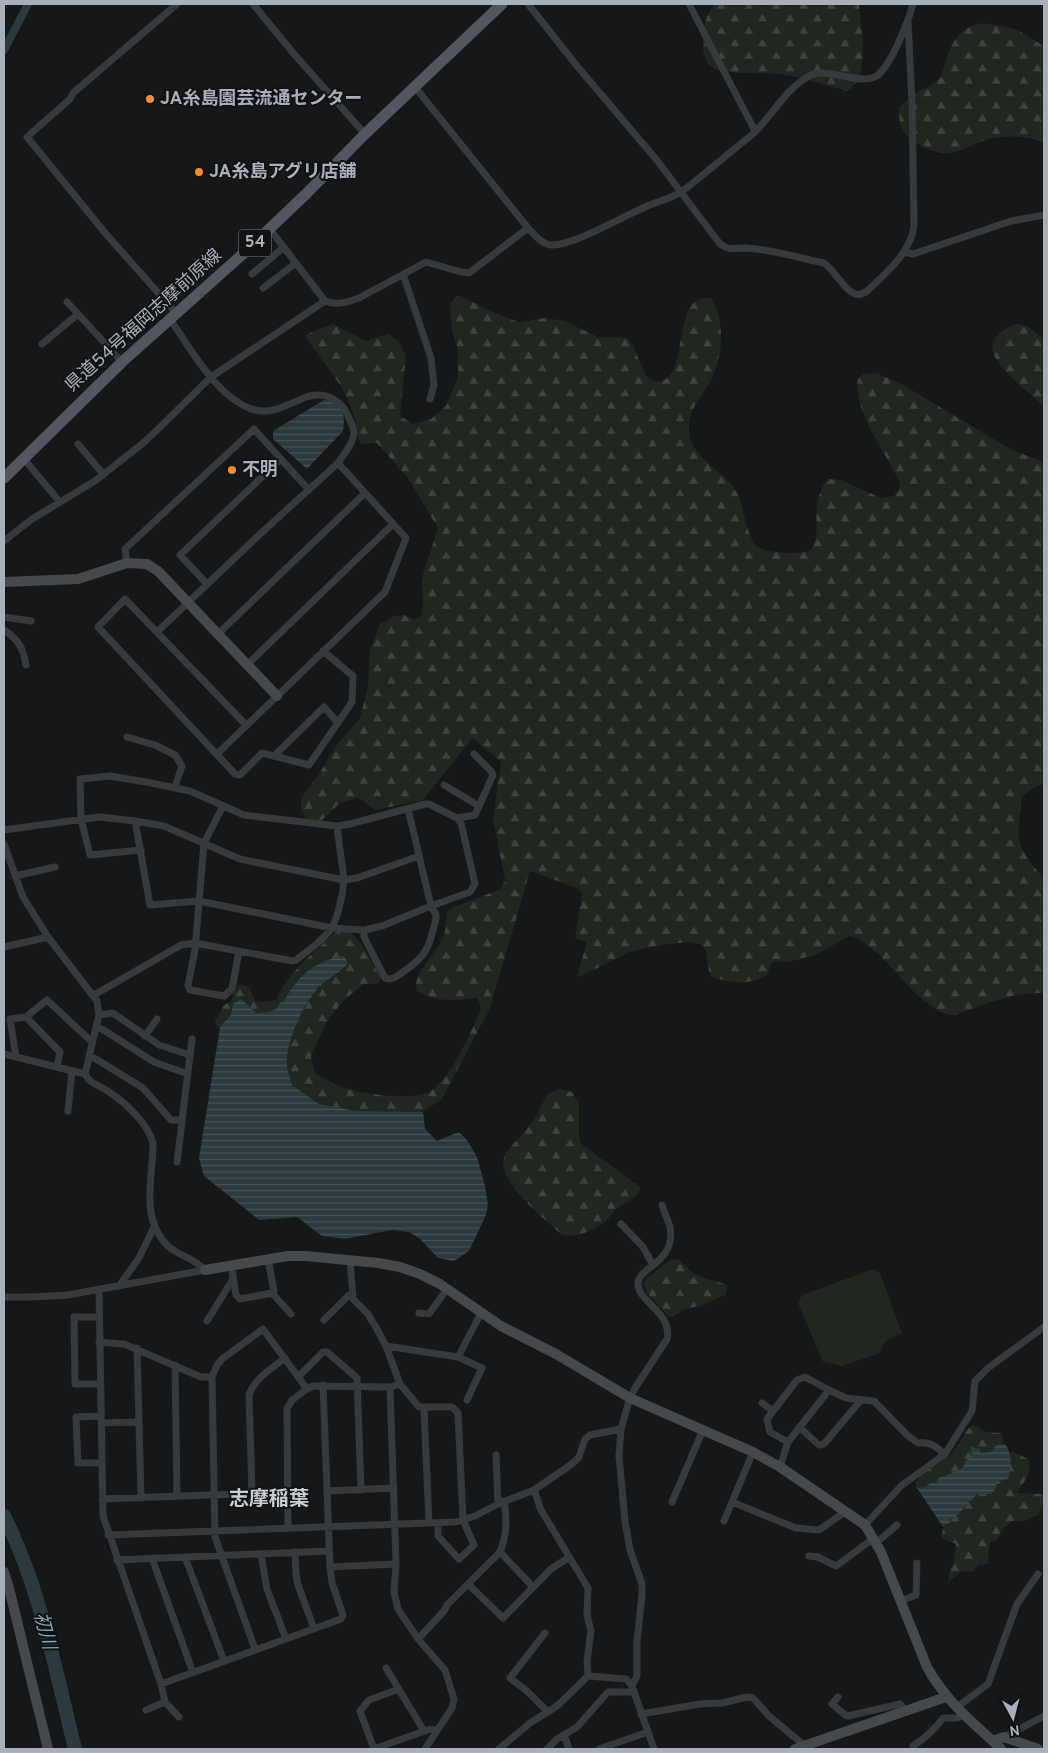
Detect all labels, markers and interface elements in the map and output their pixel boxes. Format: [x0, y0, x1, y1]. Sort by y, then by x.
place label: JA糸島園芸流通センター [160, 88, 362, 111]
marker: JA糸島園芸流通センター [144, 93, 156, 105]
place label: JA糸島アグリ店舗 [209, 161, 356, 184]
marker: JA糸島アグリ店舗 [193, 166, 205, 178]
road number: 54 [239, 230, 271, 256]
street label: 県道54号福岡志摩前原線 [61, 245, 227, 397]
place label: 不明 [242, 459, 278, 482]
marker: 不明 [226, 464, 238, 476]
district label: 志摩稲葉 [229, 1487, 309, 1513]
water label: 初川 [27, 1610, 61, 1654]
north arrow [988, 1693, 1038, 1743]
text: N [1008, 1720, 1020, 1738]

